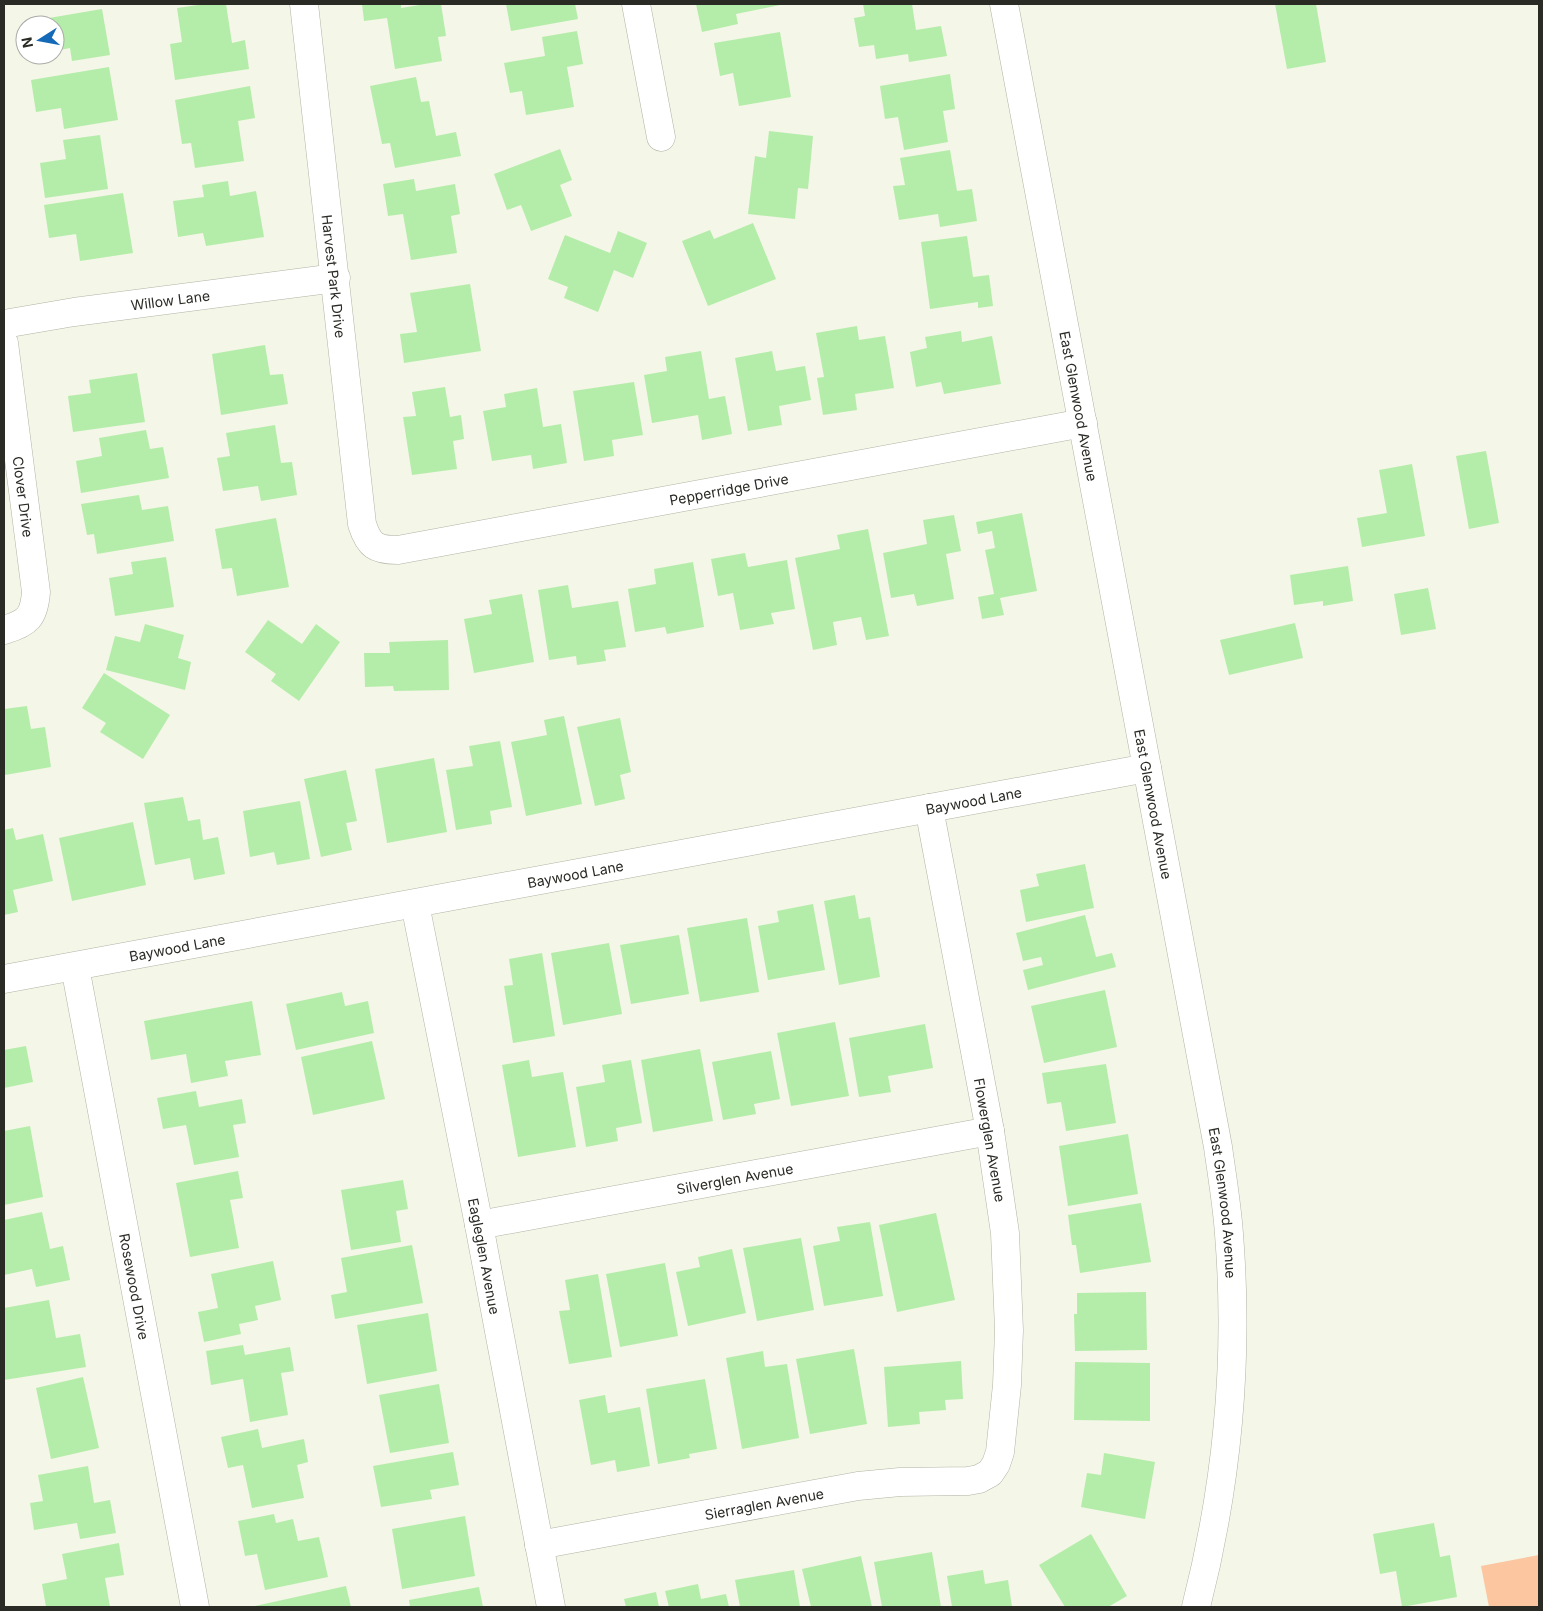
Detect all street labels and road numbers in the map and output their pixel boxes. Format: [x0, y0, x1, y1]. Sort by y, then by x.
street label: Harvest Park Drive [319, 214, 350, 339]
street label: Willow Lane [130, 286, 211, 313]
street label: East Glenwood Avenue [1057, 330, 1102, 482]
street label: Clover Drive [10, 455, 37, 538]
street label: Pepperridge Drive [668, 469, 790, 508]
street label: East Glenwood Avenue [1131, 728, 1176, 881]
street label: Baywood Lane [924, 783, 1023, 817]
street label: Baywood Lane [526, 856, 625, 891]
street label: Baywood Lane [128, 930, 227, 964]
street label: Flowerglen Avenue [971, 1077, 1009, 1203]
street label: East Glenwood Avenue [1206, 1126, 1240, 1279]
street label: Silverglen Avenue [675, 1159, 794, 1197]
street label: Eagleglen Avenue [465, 1197, 504, 1316]
street label: Rosewood Drive [117, 1232, 153, 1341]
street label: Sierraglen Avenue [703, 1484, 825, 1523]

